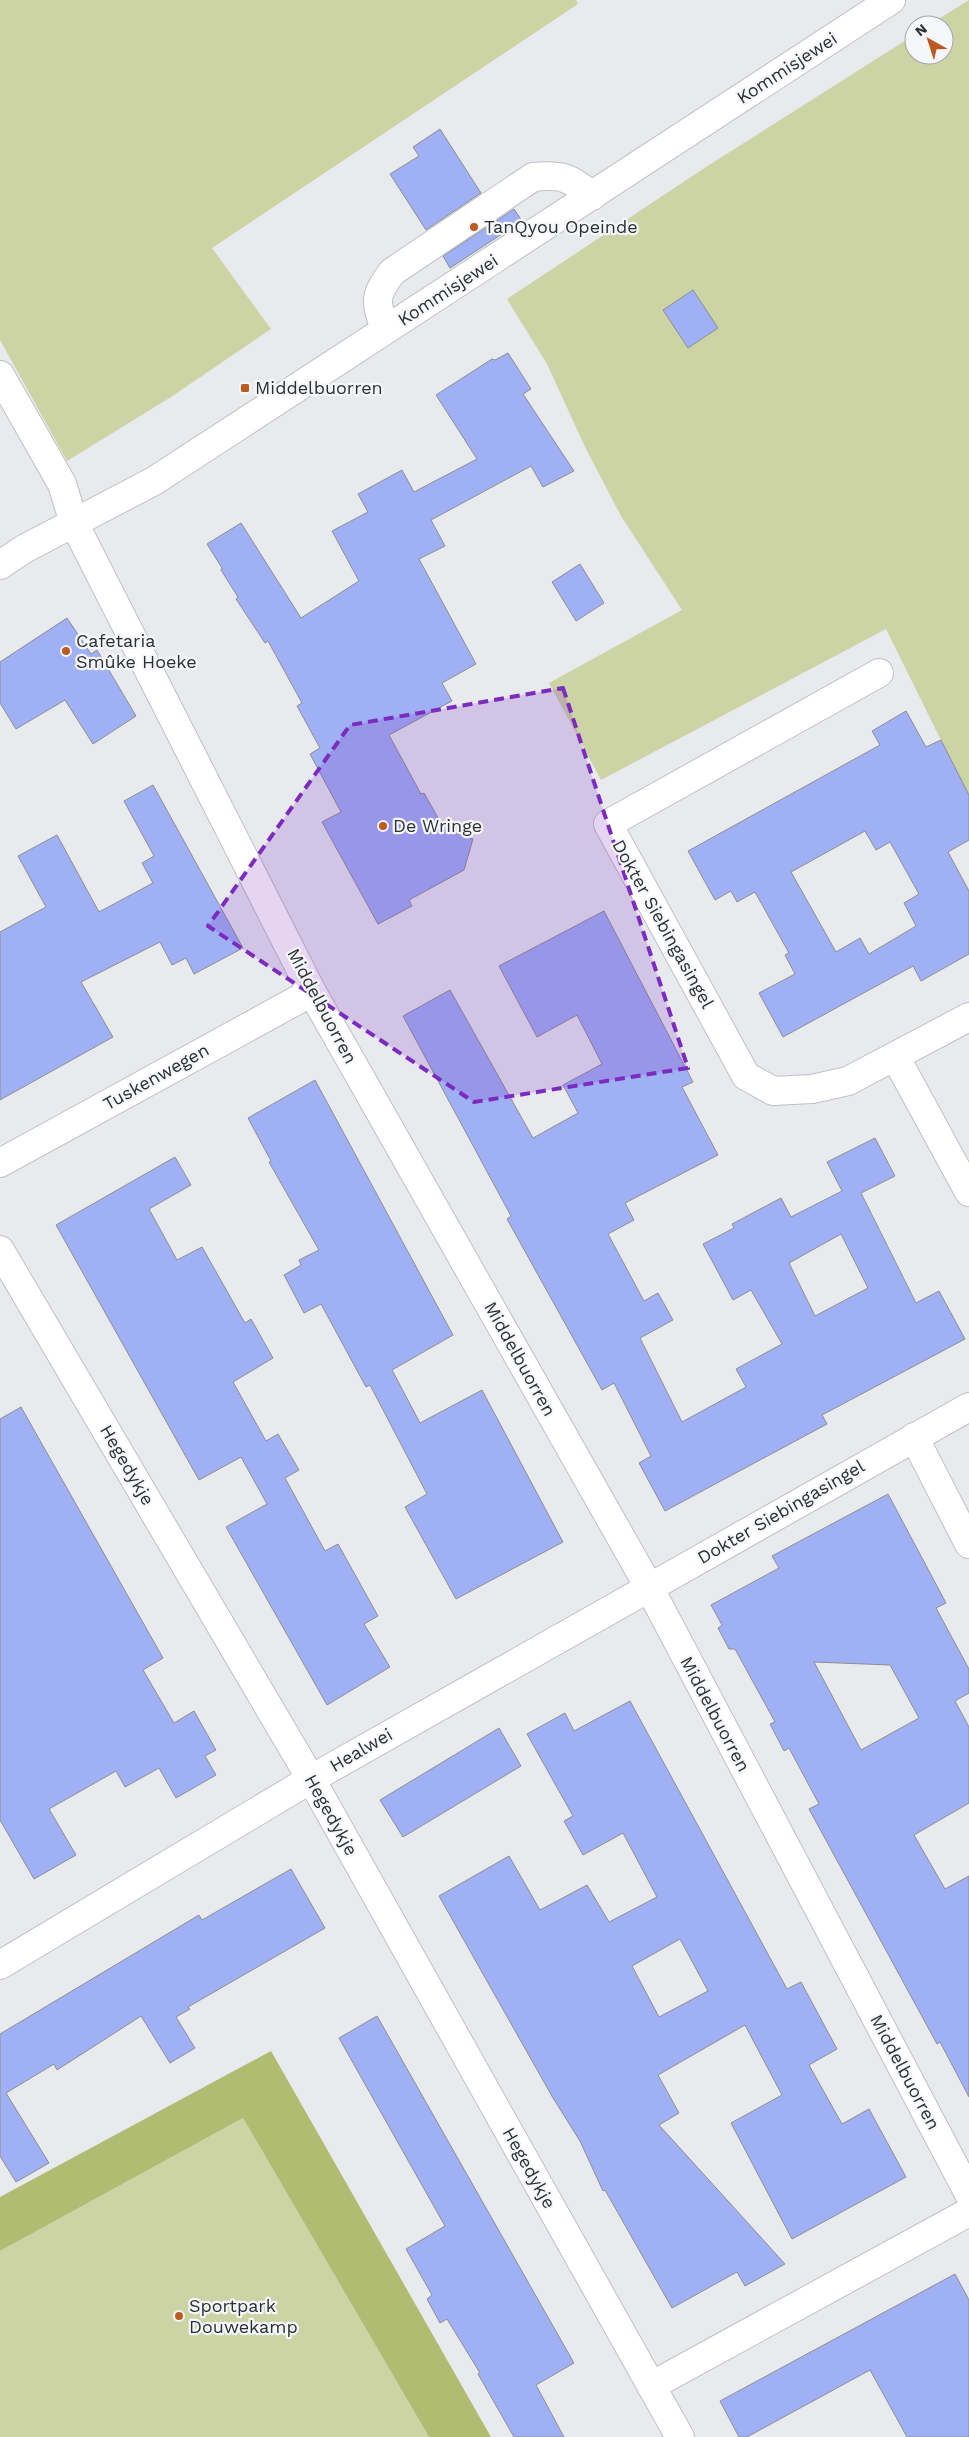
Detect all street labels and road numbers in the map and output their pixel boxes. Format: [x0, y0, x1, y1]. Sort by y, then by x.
street label: Kommisjewei [733, 27, 841, 108]
street label: Kommisjewei [394, 249, 502, 330]
street label: Dokter Siebingasingel [608, 836, 719, 1012]
street label: Middelbuorren [283, 944, 362, 1067]
street label: Tuskenwegen [99, 1039, 212, 1114]
street label: Middelbuorren [480, 1298, 561, 1420]
street label: Hegedykje [96, 1421, 159, 1509]
street label: Dokter Siebingasingel [693, 1455, 868, 1568]
street label: Middelbuorren [676, 1652, 755, 1775]
street label: Healwei [326, 1723, 396, 1776]
street label: Hegedykje [301, 1771, 362, 1859]
street label: Middelbuorren [866, 2010, 945, 2133]
street label: Hegedykje [499, 2124, 560, 2212]

